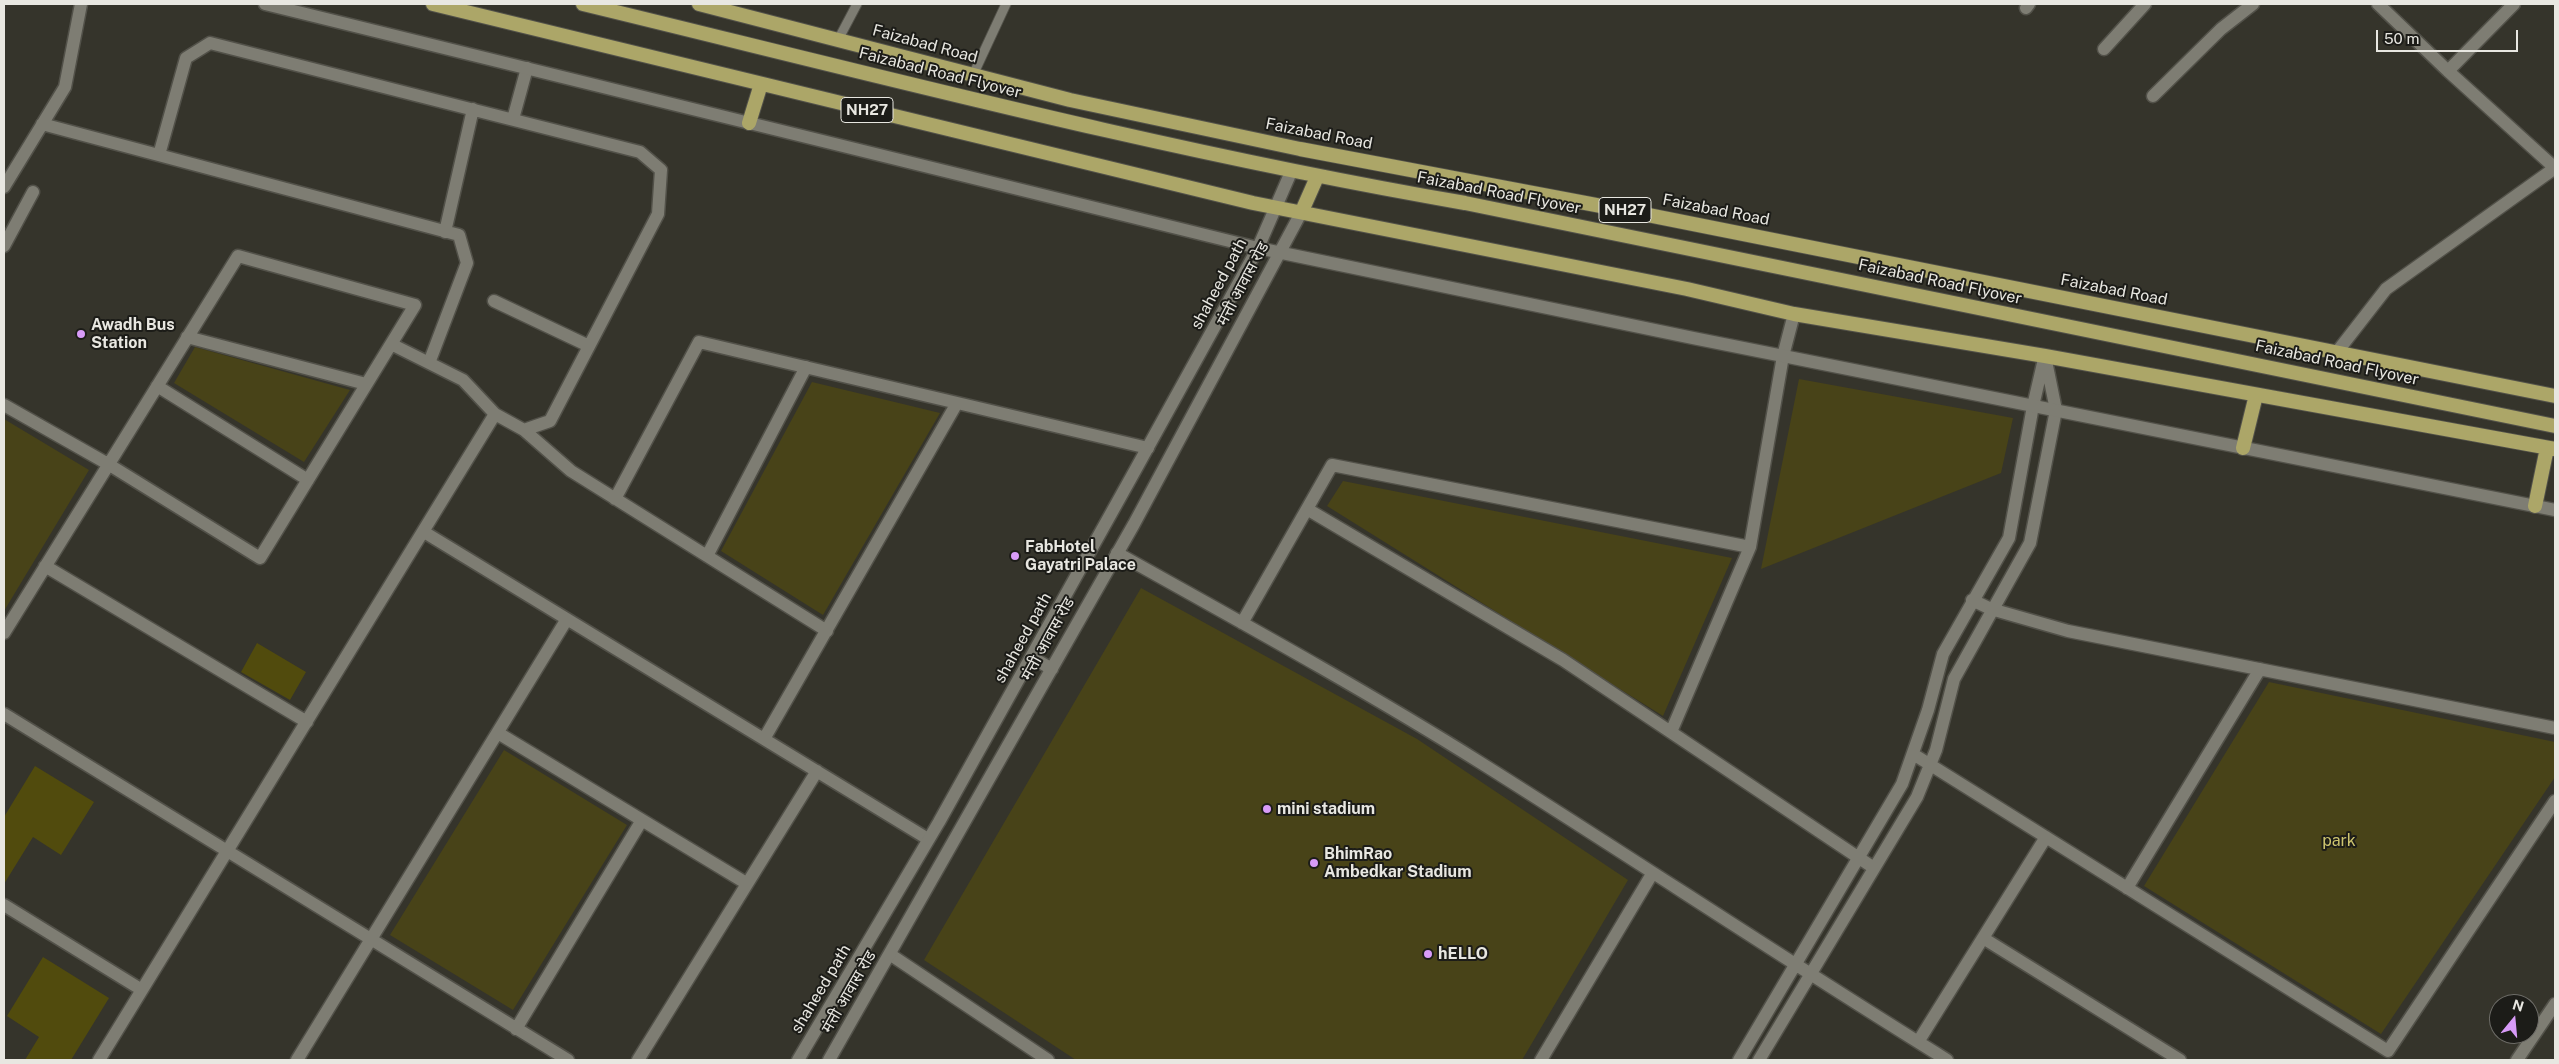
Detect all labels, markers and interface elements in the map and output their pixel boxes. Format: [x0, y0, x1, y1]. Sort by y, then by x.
scale bar [2379, 20, 2522, 52]
street label: Faizabad Road [870, 21, 980, 67]
text: 50 m [2384, 30, 2419, 47]
street label: Faizabad Road Flyover [857, 44, 1023, 102]
road number: NH27 [841, 98, 893, 122]
street label: Faizabad Road [1264, 114, 1374, 154]
street label: Faizabad Road Flyover [1415, 168, 1583, 218]
street label: Faizabad Road [1661, 190, 1771, 230]
road number: NH27 [1599, 198, 1651, 222]
street label: shaheed path [1187, 235, 1251, 333]
street label: मंत्ती आवास रोड [1213, 239, 1273, 329]
street label: Faizabad Road Flyover [1856, 255, 2024, 309]
street label: Faizabad Road [2059, 270, 2169, 310]
place label: Awadh Bus Station [91, 315, 175, 353]
marker: Awadh Bus Station [75, 328, 87, 340]
street label: Faizabad Road Flyover [2253, 336, 2421, 390]
place label: FabHotel Gayatri Palace [1025, 537, 1136, 575]
marker: FabHotel Gayatri Palace [1009, 550, 1021, 562]
street label: shaheed path [990, 589, 1056, 687]
street label: मंत्ती आवास रोड [1017, 594, 1079, 684]
place label: mini stadium [1277, 799, 1375, 819]
marker: mini stadium [1261, 803, 1273, 815]
park label: park [2322, 831, 2356, 851]
place label: BhimRao Ambedkar Stadium [1324, 844, 1471, 882]
marker: BhimRao Ambedkar Stadium [1308, 857, 1320, 869]
street label: shaheed path [787, 941, 855, 1037]
place label: hELLO [1438, 944, 1488, 964]
street label: मंत्ती आवास रोड [818, 947, 880, 1037]
marker: hELLO [1422, 948, 1434, 960]
north arrow [2489, 994, 2539, 1044]
text: N [2511, 996, 2526, 1015]

